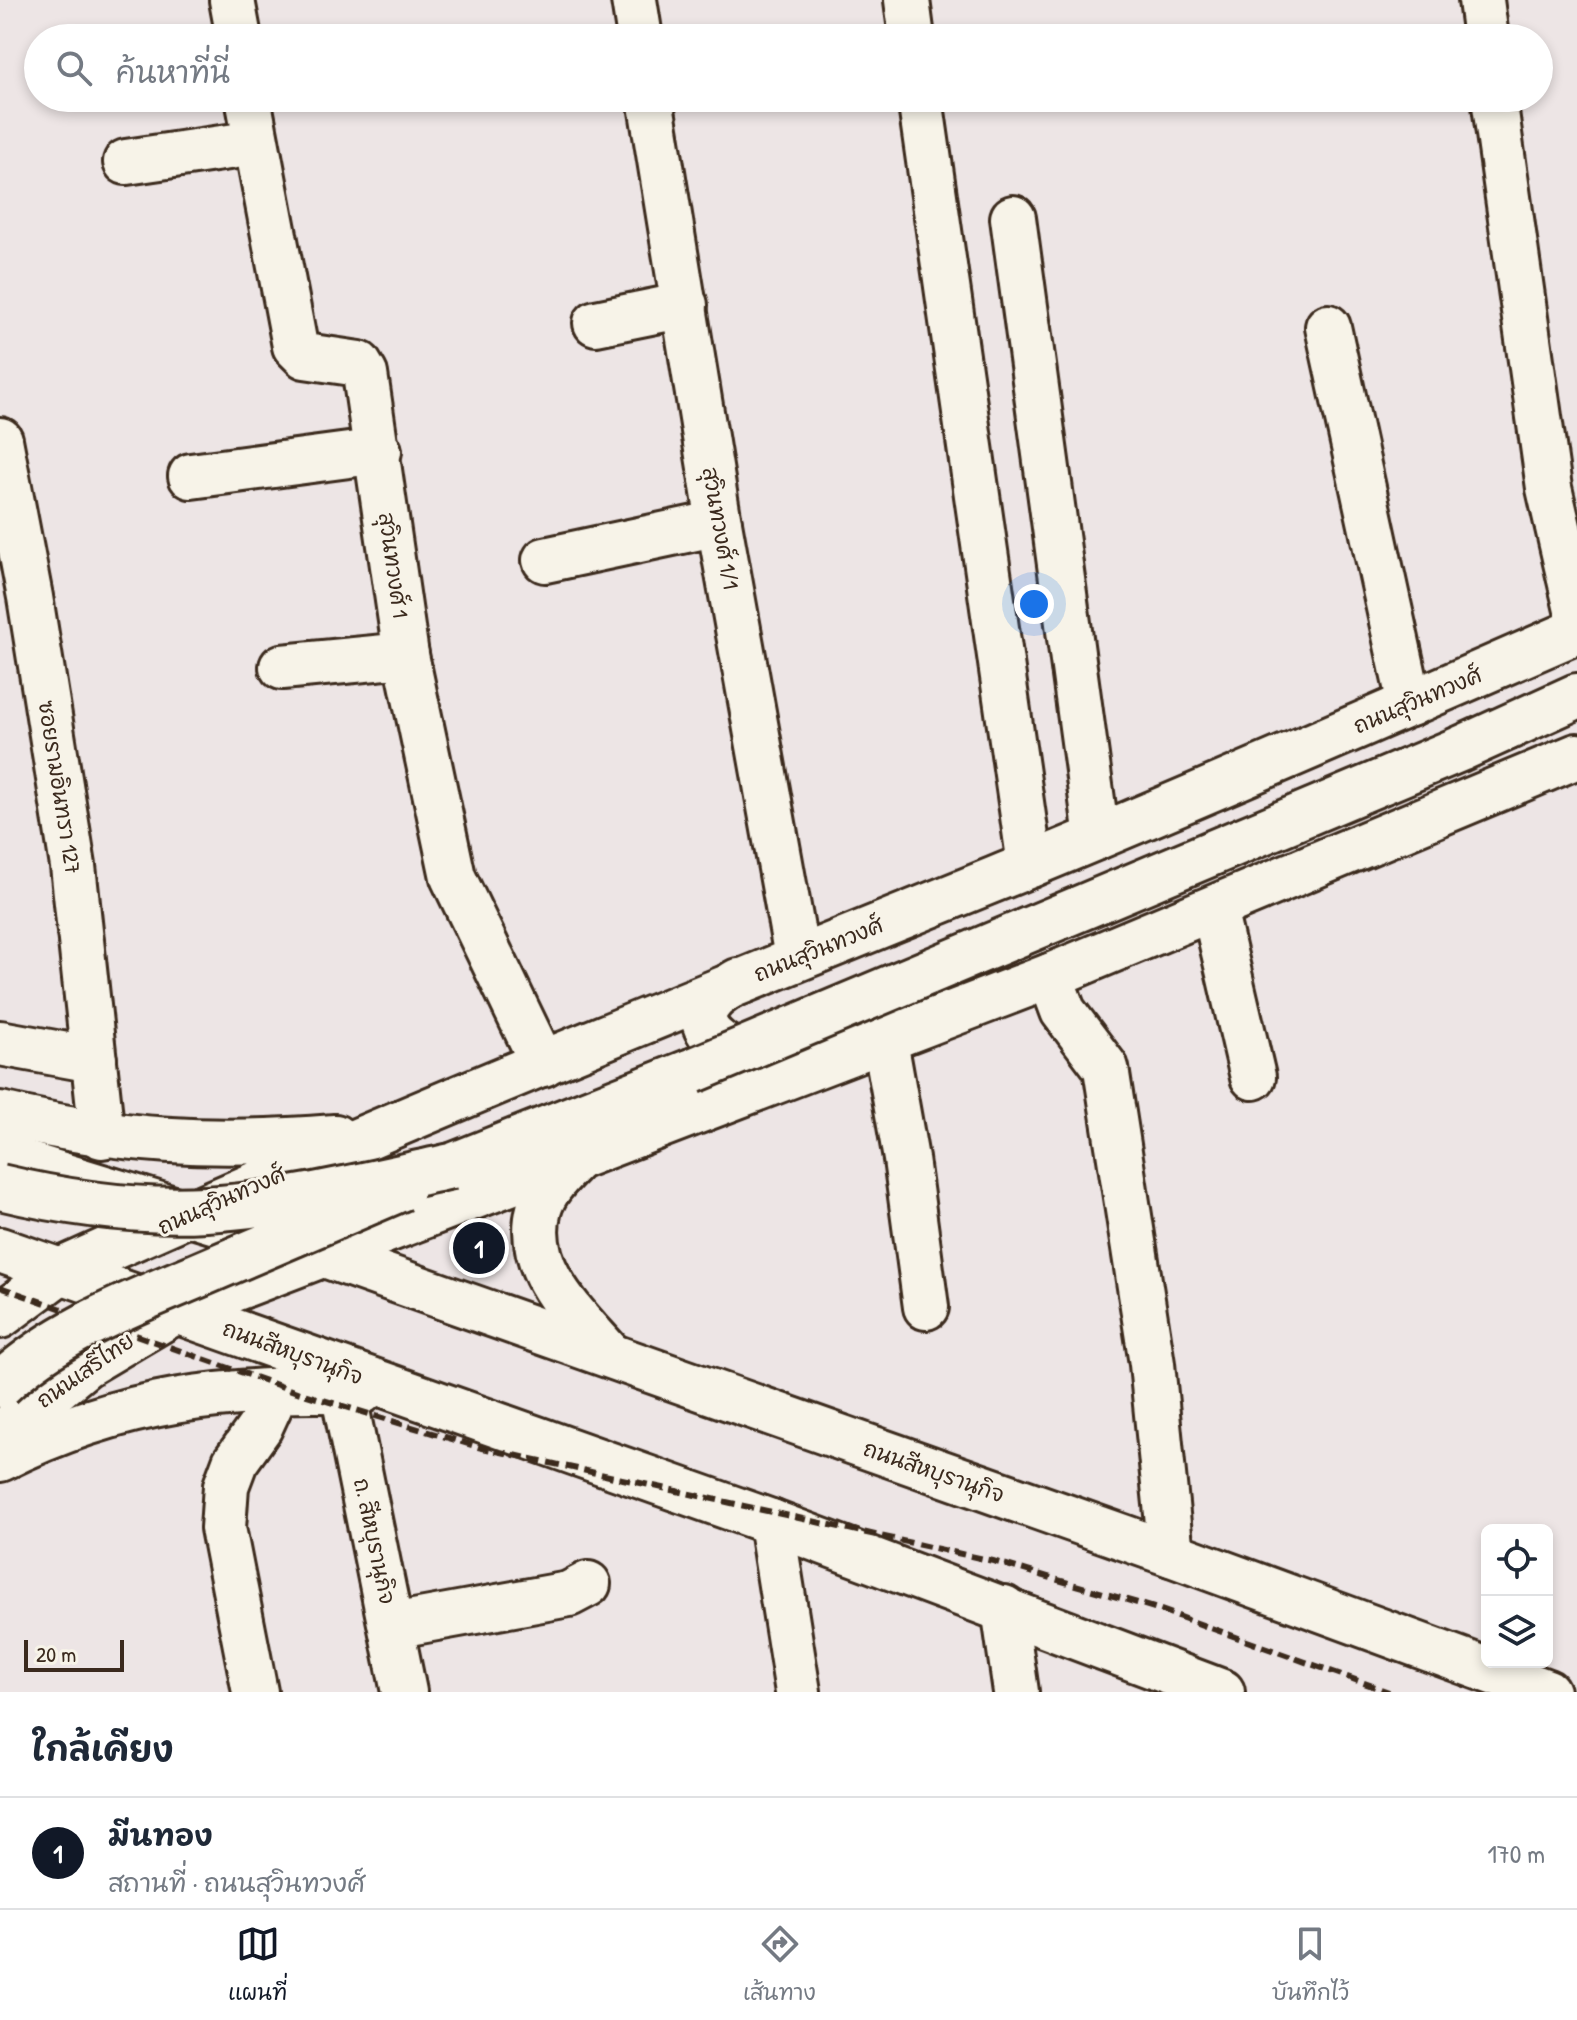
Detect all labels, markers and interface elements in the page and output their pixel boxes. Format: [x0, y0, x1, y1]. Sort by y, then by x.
search box [24, 24, 1553, 112]
icon: search [52, 46, 96, 90]
text: ค้นหาที่นี่ [116, 52, 230, 92]
street label: สุวินทวงศ์ 1/1 [694, 465, 746, 592]
street label: สุวินทวงศ์ 1 [370, 510, 416, 620]
your location [1014, 584, 1054, 624]
street label: ถนนสุวินทวงศ์ [1348, 659, 1488, 742]
street label: ซอยรามอินทรา 127 [31, 698, 89, 876]
street label: ถนนสุวินทวงศ์ [749, 909, 890, 990]
street label: ถนนสุวินทวงศ์ [153, 1158, 292, 1243]
pin: 1 [453, 1218, 505, 1278]
street label: ถนนสีหบุรานุกิจ [218, 1313, 367, 1393]
street label: ถนนเสรีไทย [30, 1325, 140, 1415]
street label: ถนนสีหบุรานุกิจ [859, 1433, 1009, 1511]
street label: ถ. สีหบุรานุกิจ [345, 1475, 403, 1607]
map controls [1481, 1524, 1553, 1668]
button: locate [1481, 1524, 1553, 1596]
button: layers [1481, 1596, 1553, 1668]
scale bar [24, 1636, 124, 1672]
text: 20 m [36, 1639, 76, 1669]
text: ใกล้เคียง [32, 1726, 174, 1772]
text: มีนทอง [108, 1815, 213, 1855]
text: 1 [53, 1836, 63, 1871]
text: 170 m [1487, 1836, 1545, 1871]
text: สถานที่ · ถนนสุวินทวงศ์ [108, 1865, 365, 1900]
tab: แผนที่ [228, 1922, 287, 2008]
tab: เส้นทาง [743, 1922, 816, 2008]
tab: บันทึกไว้ [1272, 1922, 1349, 2008]

